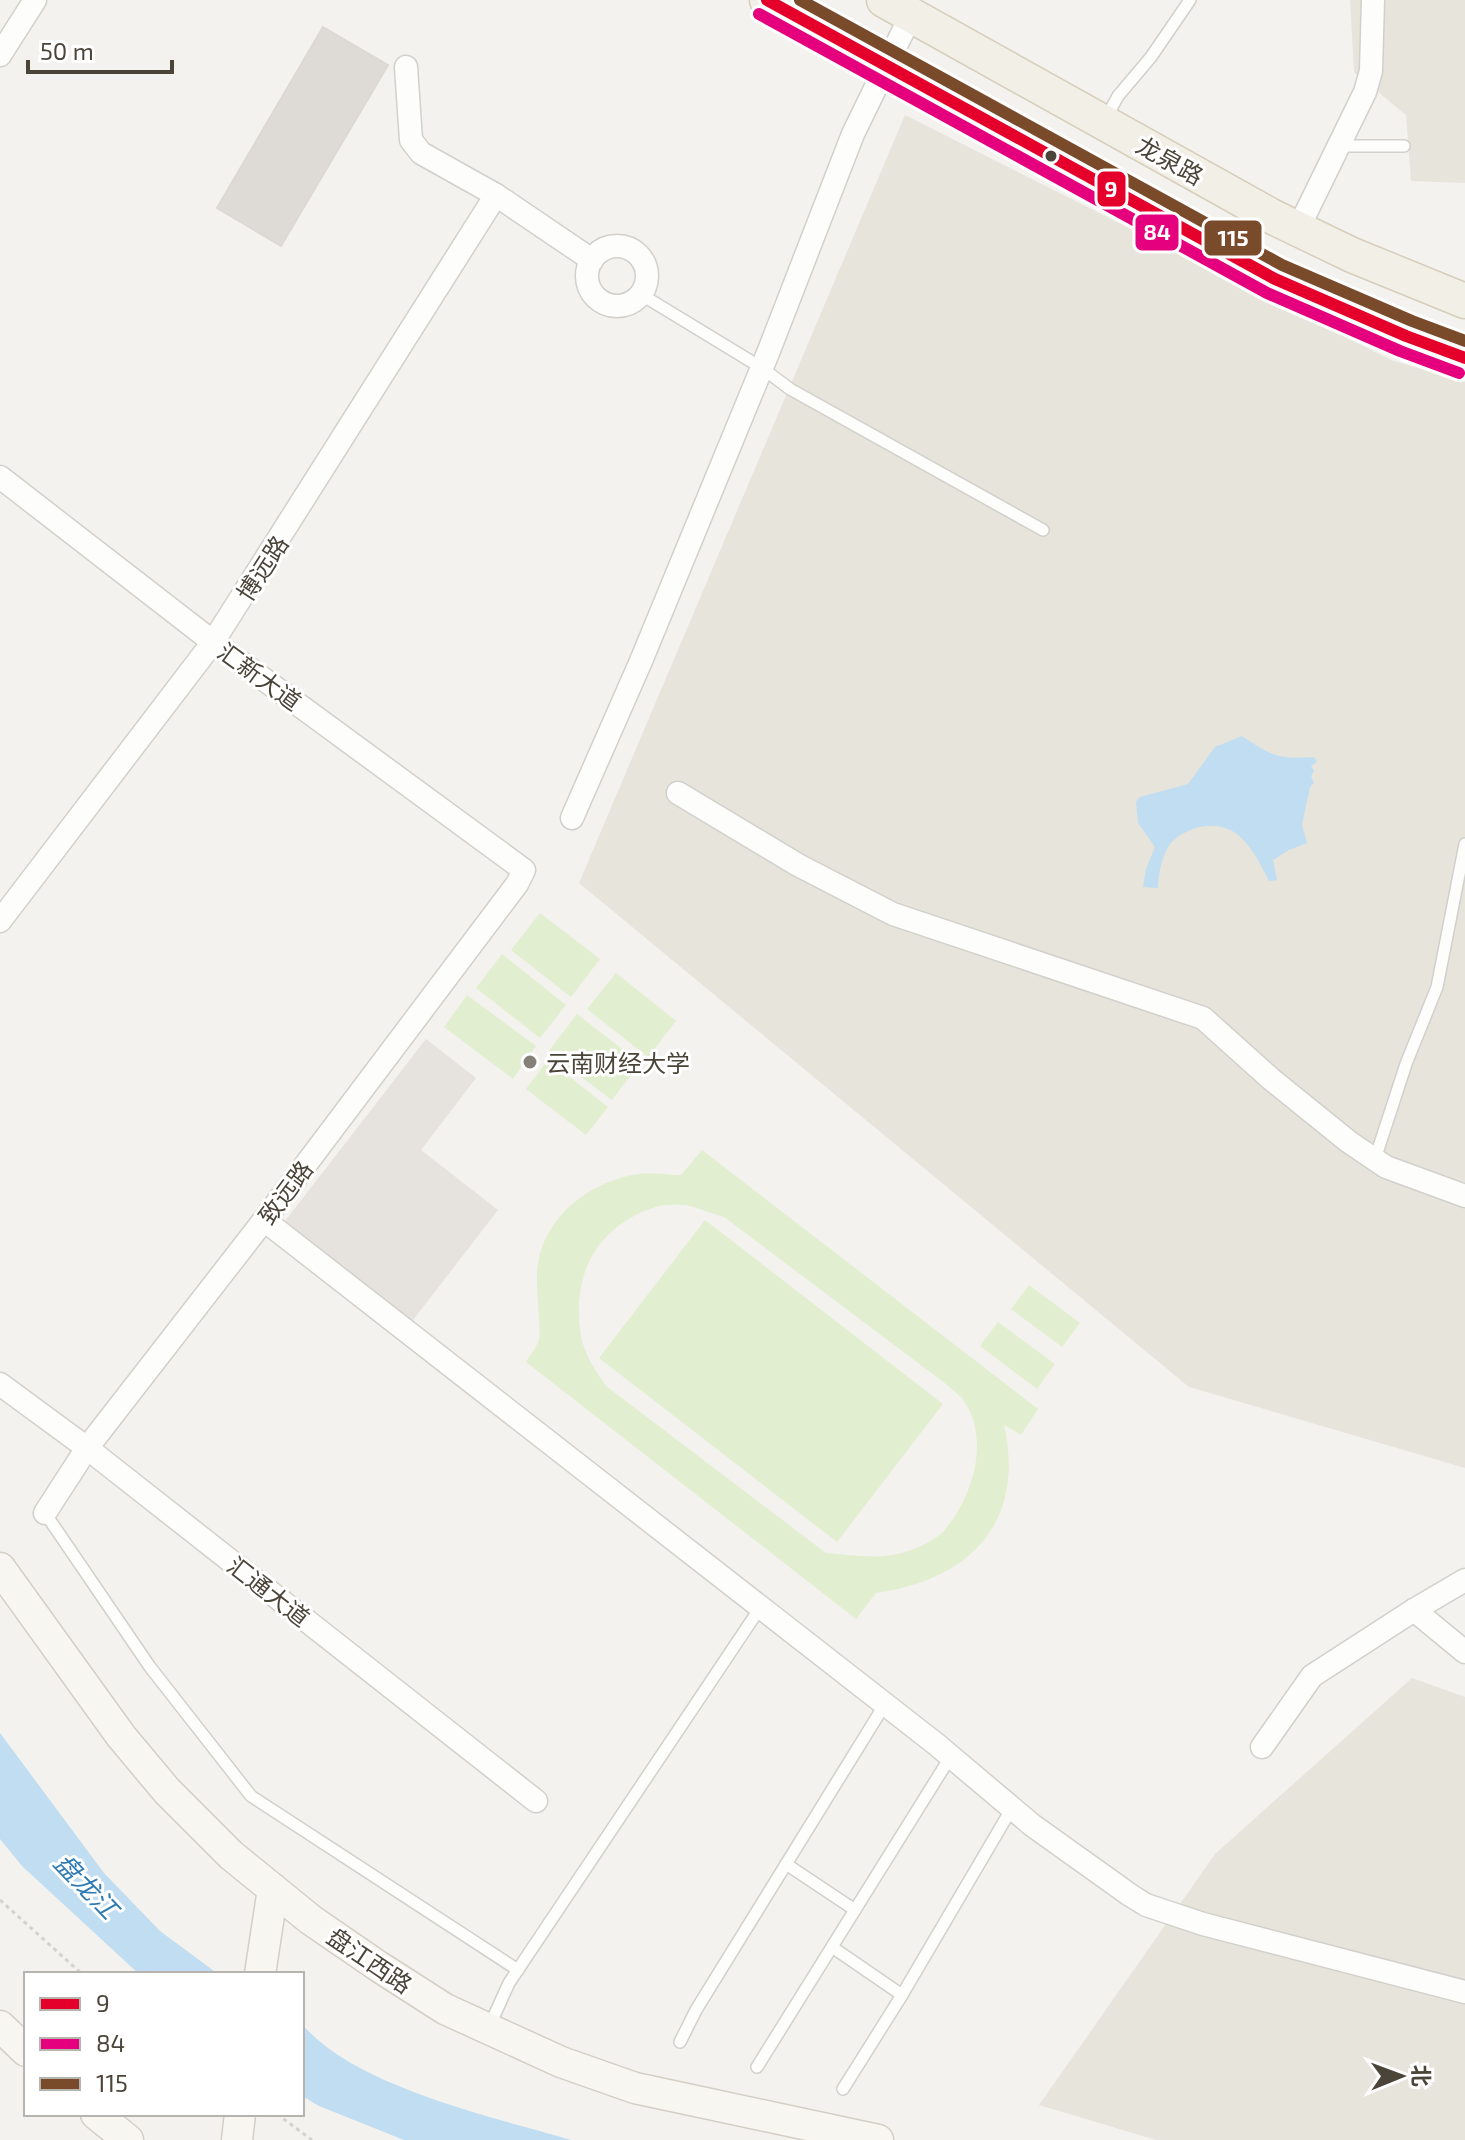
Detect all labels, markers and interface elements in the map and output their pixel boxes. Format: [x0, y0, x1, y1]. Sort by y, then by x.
scale bar [28, 24, 172, 74]
text: 50 m [40, 36, 94, 65]
street label: 龙泉路 [1131, 130, 1209, 190]
unlabelled marker [1043, 148, 1059, 164]
line badge: 9 [1096, 170, 1127, 208]
text: 9 [1105, 175, 1117, 201]
line badge: 84 [1134, 213, 1180, 252]
text: 84 [1143, 218, 1171, 244]
line badge: 115 [1203, 219, 1263, 257]
text: 115 [1217, 224, 1249, 250]
street label: 博远路 [230, 530, 294, 606]
street label: 汇新大道 [213, 636, 307, 716]
place label: 云南财经大学 [546, 1048, 690, 1077]
marker: 云南财经大学 [521, 1053, 539, 1071]
street label: 致远路 [252, 1155, 318, 1229]
street label: 汇通大道 [222, 1550, 316, 1632]
water label: 盘龙江 [49, 1846, 127, 1926]
street label: 盘江西路 [322, 1921, 418, 1999]
legend [24, 1972, 304, 2116]
text: 9 [96, 1988, 110, 2017]
text: 84 [96, 2028, 125, 2057]
north arrow [1361, 2036, 1441, 2116]
text: 北 [1409, 2064, 1435, 2087]
text: 115 [96, 2068, 128, 2097]

